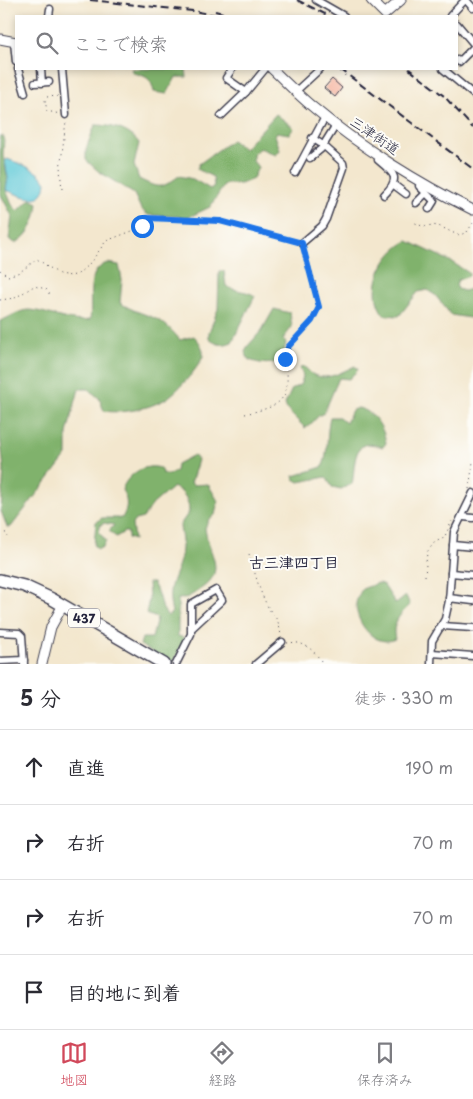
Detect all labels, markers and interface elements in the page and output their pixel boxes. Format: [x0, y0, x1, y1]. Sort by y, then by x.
search box [15, 15, 458, 70]
icon: search [33, 29, 61, 57]
text: ここで検索 [73, 29, 168, 57]
street label: 三津街道 [346, 111, 404, 159]
route start [131, 215, 154, 238]
route end [274, 348, 297, 371]
district label: 古三津四丁目 [249, 550, 339, 573]
road number: 437 [68, 608, 100, 628]
text: 5 分 [20, 681, 61, 713]
text: 徒歩 · 330 m [354, 685, 453, 709]
icon: ahead [20, 753, 48, 781]
text: 直進 [67, 753, 105, 781]
text: 190 m [405, 755, 453, 779]
icon: right [20, 828, 48, 856]
text: 右折 [67, 828, 105, 856]
text: 70 m [413, 830, 453, 854]
icon: right [20, 903, 48, 931]
text: 右折 [67, 903, 105, 931]
text: 70 m [413, 905, 453, 929]
icon: arrive [20, 978, 48, 1006]
text: 目的地に到着 [67, 978, 181, 1006]
tab: 地図 [60, 1039, 88, 1090]
tab: 経路 [208, 1039, 236, 1090]
tab: 保存済み [357, 1039, 413, 1090]

